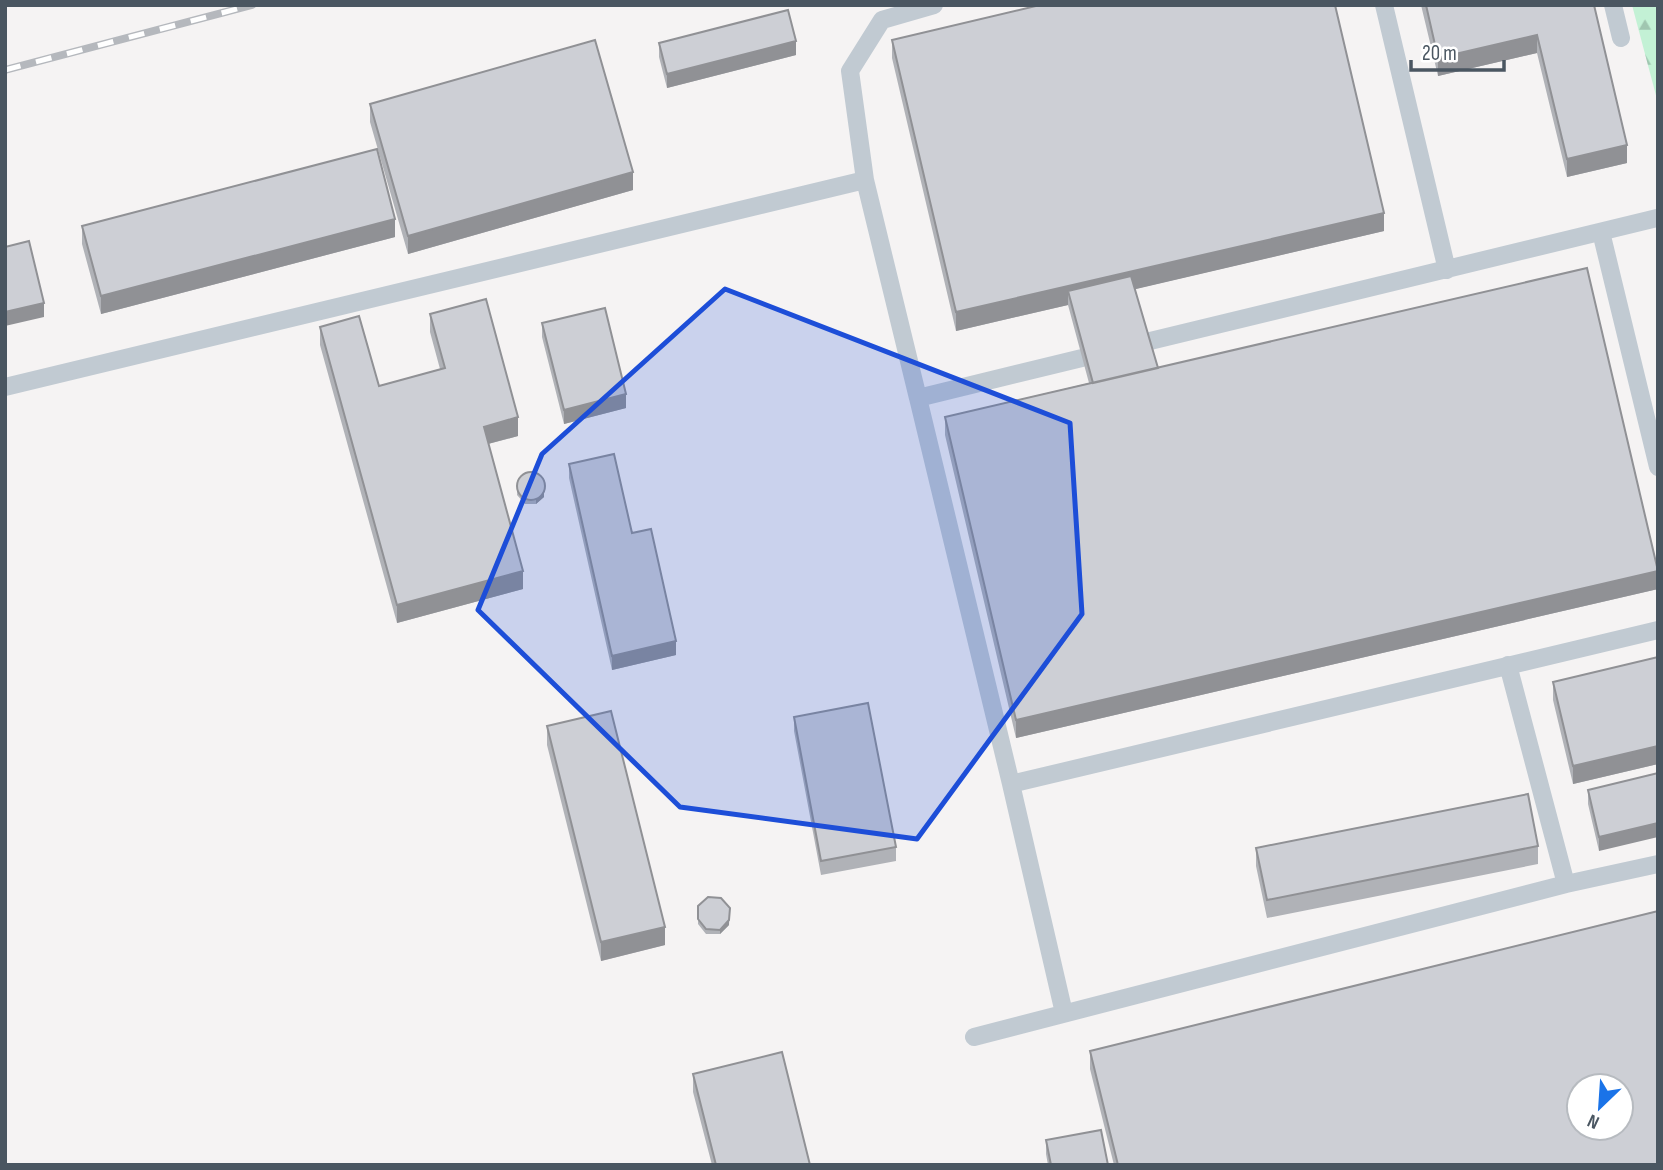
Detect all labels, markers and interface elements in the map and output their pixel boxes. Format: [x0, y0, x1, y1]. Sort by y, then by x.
scale bar [1411, 28, 1504, 72]
text: 20 m [1422, 41, 1457, 66]
north arrow [1565, 1072, 1635, 1142]
text: N [1584, 1108, 1603, 1134]

